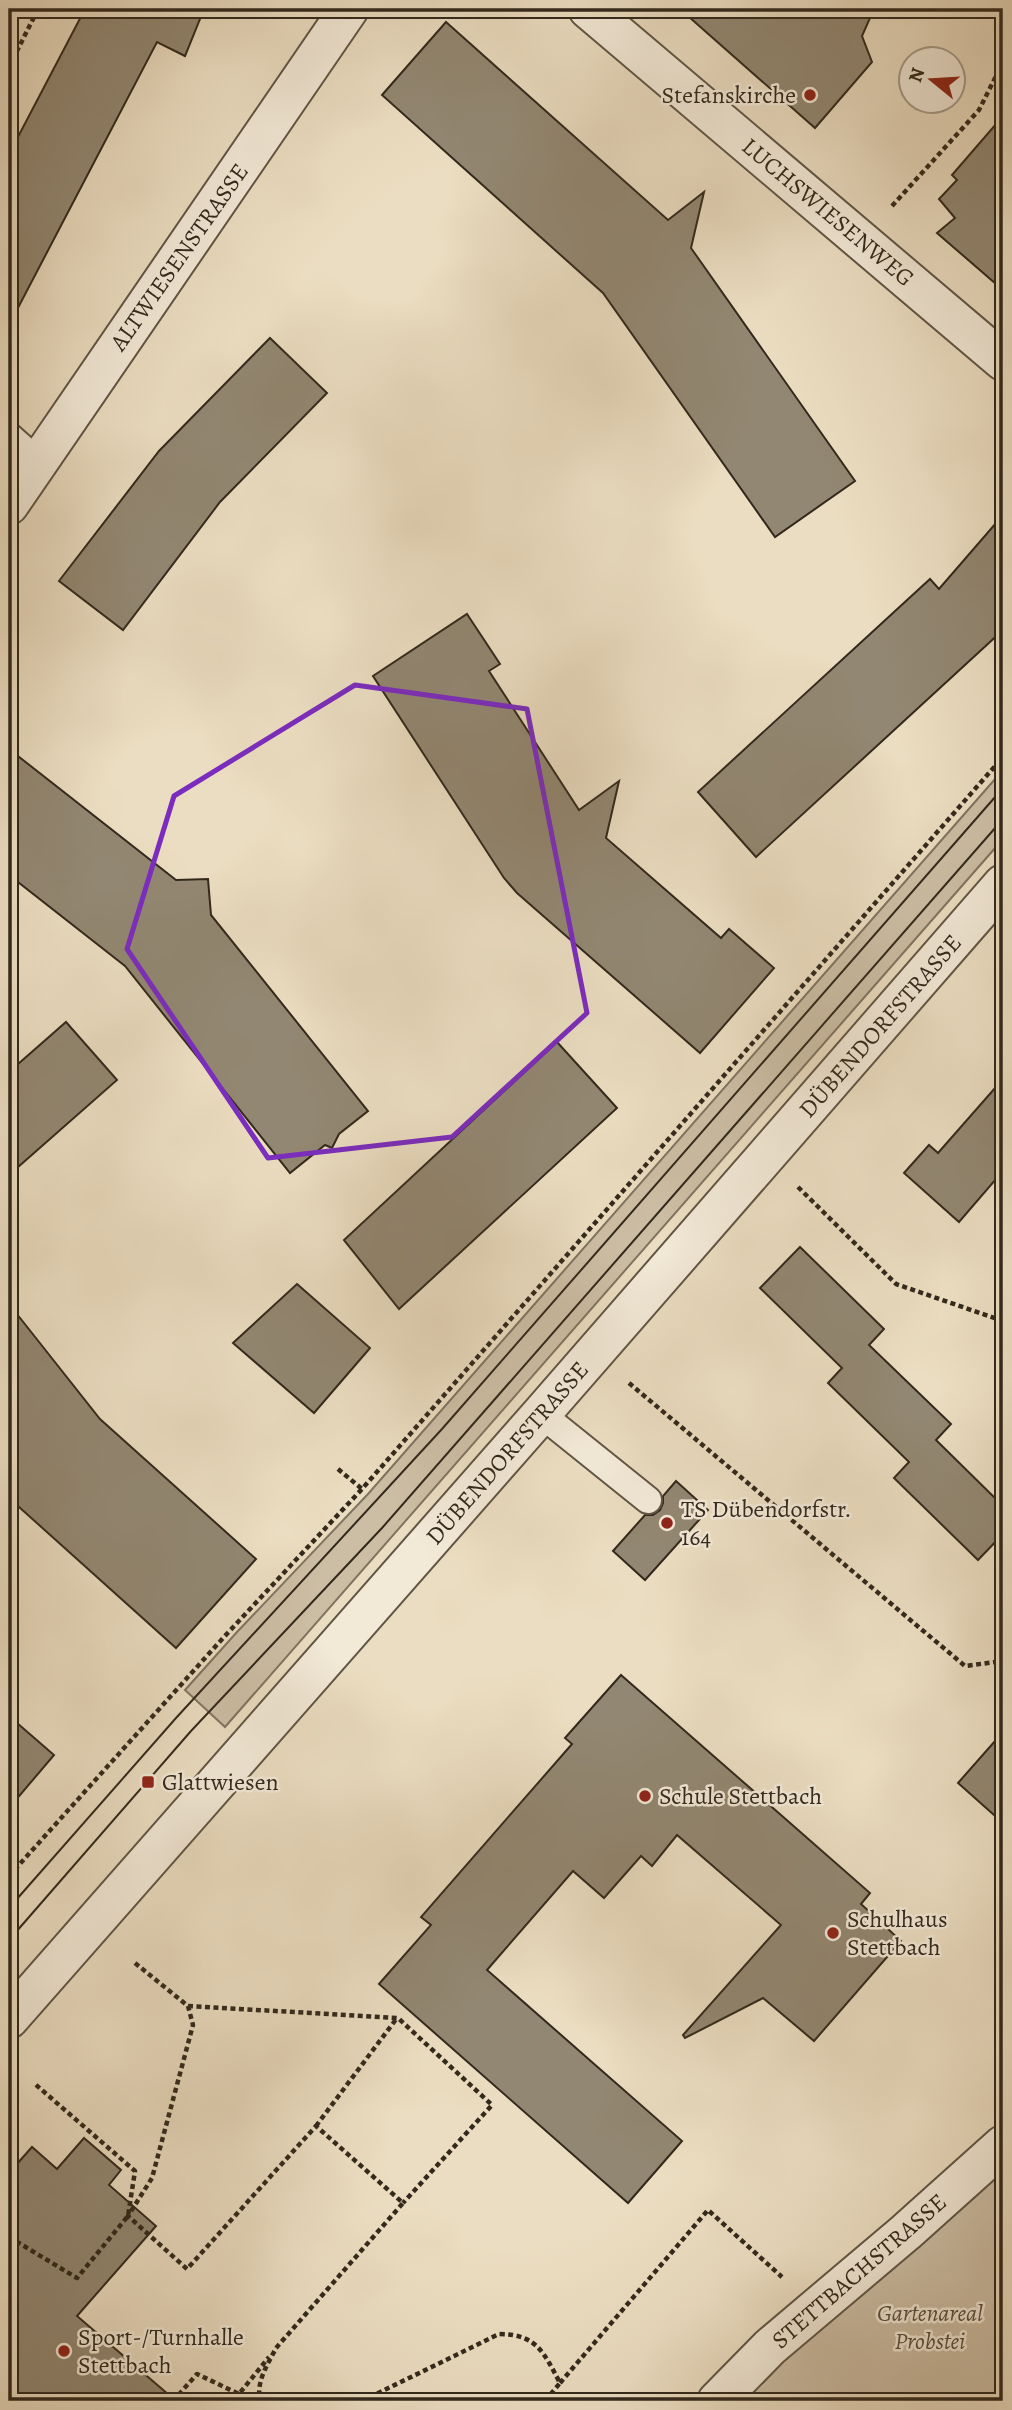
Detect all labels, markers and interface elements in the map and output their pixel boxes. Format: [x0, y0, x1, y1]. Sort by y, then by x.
north arrow [897, 46, 967, 116]
text: N [902, 64, 931, 86]
place label: Stefanskirche [662, 79, 796, 111]
marker: Stefanskirche [802, 87, 818, 103]
street label: LUCHSWIESENWEG [735, 130, 921, 294]
street label: ALTWIESENSTRASSE [102, 157, 256, 358]
street label: DÜBENDORFSTRASSE [791, 927, 969, 1125]
street label: DÜBENDORFSTRASSE [418, 1354, 596, 1552]
place label: TS Dübendorfstr. 164 [681, 1493, 852, 1553]
marker: TS Dübendorfstr. 164 [659, 1515, 675, 1531]
place label: Glattwiesen [162, 1766, 279, 1798]
marker: Glattwiesen [140, 1774, 156, 1790]
place label: Schule Stettbach [659, 1780, 822, 1812]
marker: Schule Stettbach [637, 1788, 653, 1804]
place label: Schulhaus Stettbach [847, 1903, 948, 1963]
marker: Schulhaus Stettbach [825, 1925, 841, 1941]
street label: STETTBACHSTRASSE [765, 2186, 953, 2356]
park label: Gartenareal Probstei [877, 2297, 983, 2357]
place label: Sport-/Turnhalle Stettbach [78, 2321, 244, 2381]
marker: Sport-/Turnhalle Stettbach [56, 2343, 72, 2359]

